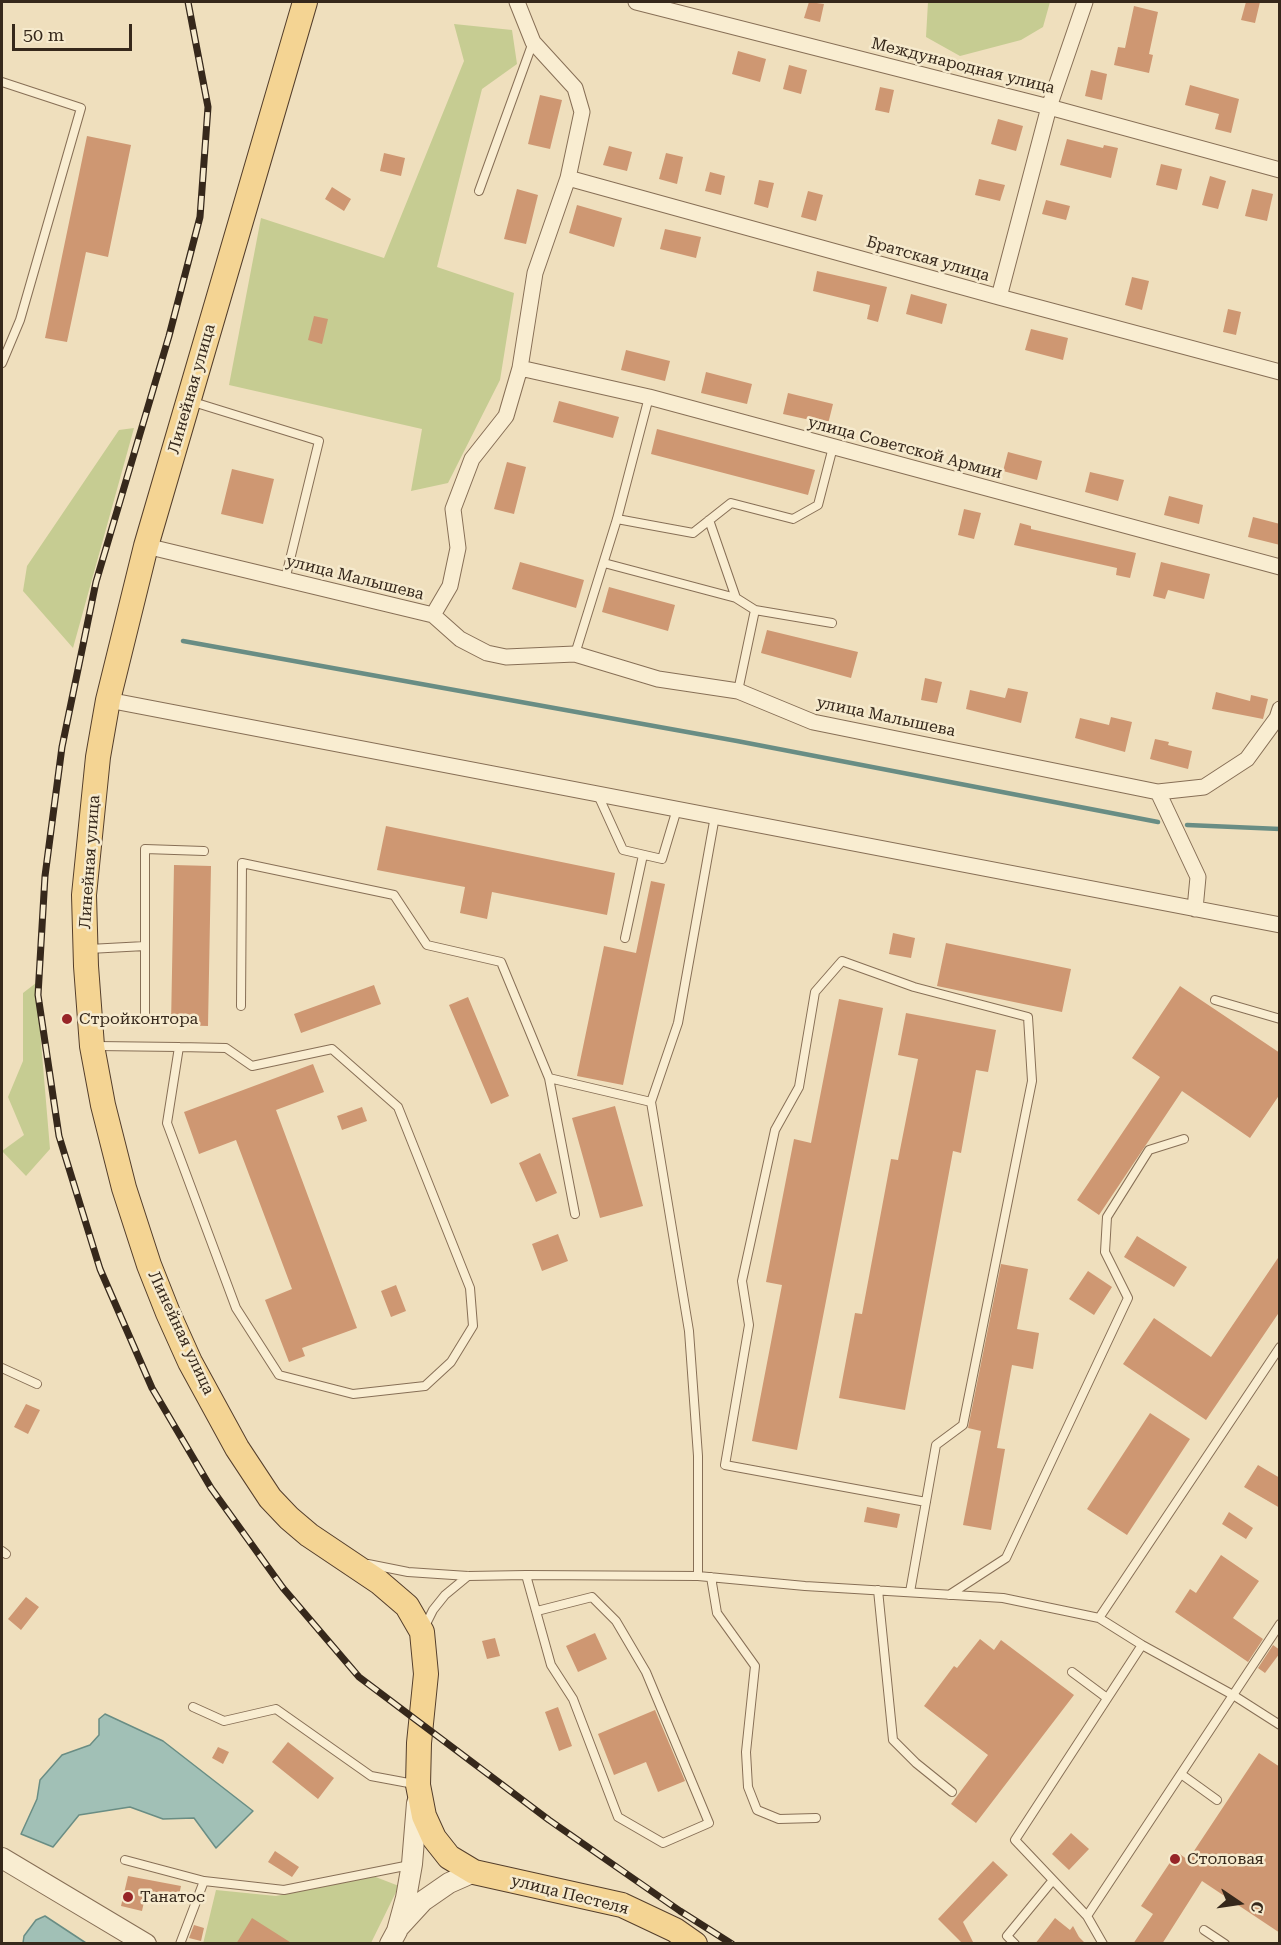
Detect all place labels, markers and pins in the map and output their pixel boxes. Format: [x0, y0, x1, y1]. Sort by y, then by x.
place label: Стройконтора [79, 1009, 198, 1029]
marker: Стройконтора [60, 1012, 74, 1026]
place label: Столовая [1187, 1849, 1264, 1869]
marker: Столовая [1168, 1852, 1182, 1866]
place label: Танатос [140, 1887, 205, 1907]
marker: Танатос [121, 1890, 135, 1904]

